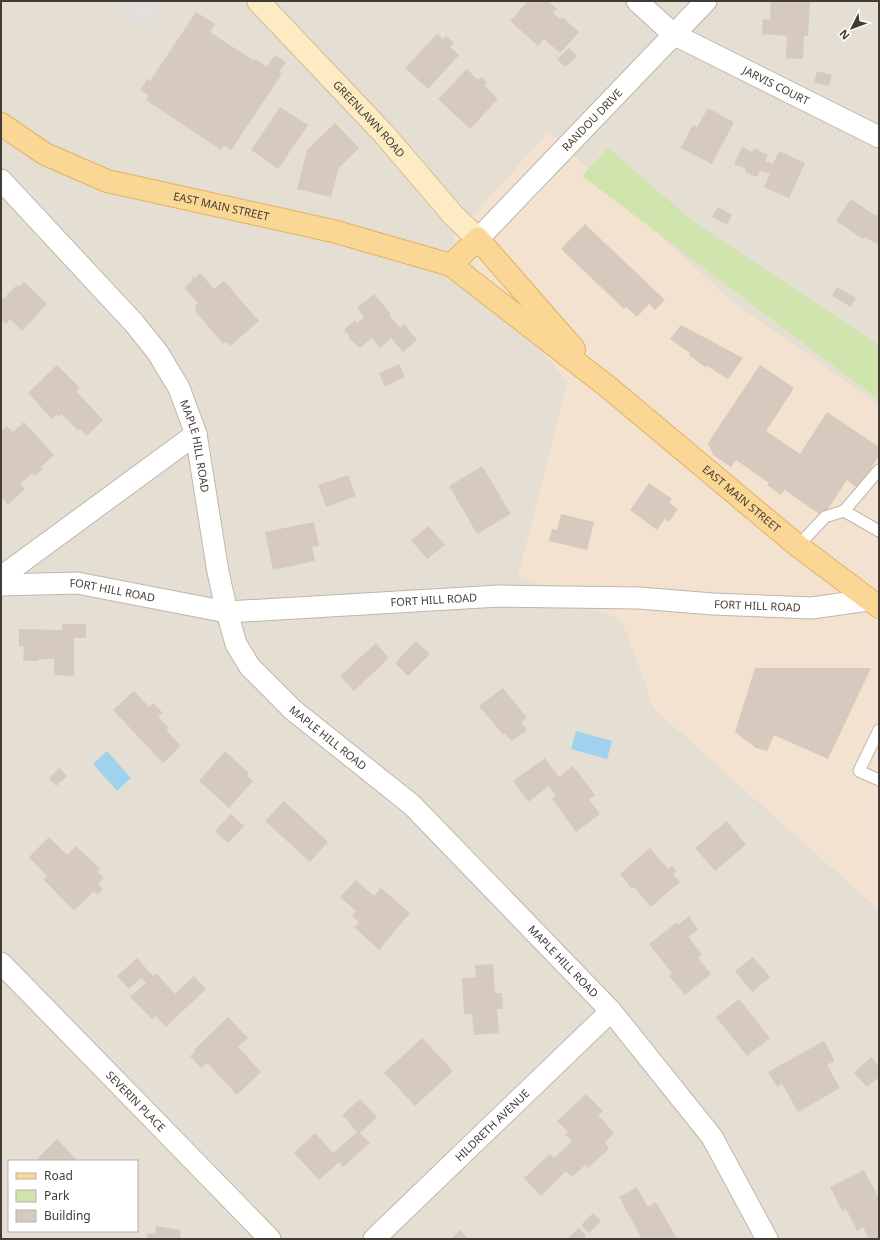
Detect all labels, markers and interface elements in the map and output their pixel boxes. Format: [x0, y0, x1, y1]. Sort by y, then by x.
north arrow [832, 8, 872, 48]
text: N [836, 27, 853, 43]
street label: JARVIS COURT [740, 62, 812, 108]
street label: GREENLAWN ROAD [330, 77, 409, 160]
street label: RANDOU DRIVE [558, 85, 625, 154]
street label: EAST MAIN STREET [172, 188, 271, 224]
street label: MAPLE HILL ROAD [177, 397, 213, 493]
street label: EAST MAIN STREET [700, 461, 784, 535]
street label: FORT HILL ROAD [69, 575, 156, 605]
street label: FORT HILL ROAD [390, 589, 478, 609]
street label: FORT HILL ROAD [714, 596, 801, 615]
street label: MAPLE HILL ROAD [286, 702, 370, 773]
street label: MAPLE HILL ROAD [525, 922, 602, 1000]
street label: SEVERIN PLACE [103, 1067, 169, 1134]
street label: HILDRETH AVENUE [451, 1086, 532, 1164]
legend [8, 1160, 138, 1232]
text: Road [44, 1167, 73, 1184]
text: Park [44, 1187, 70, 1204]
text: Building [44, 1207, 91, 1224]

